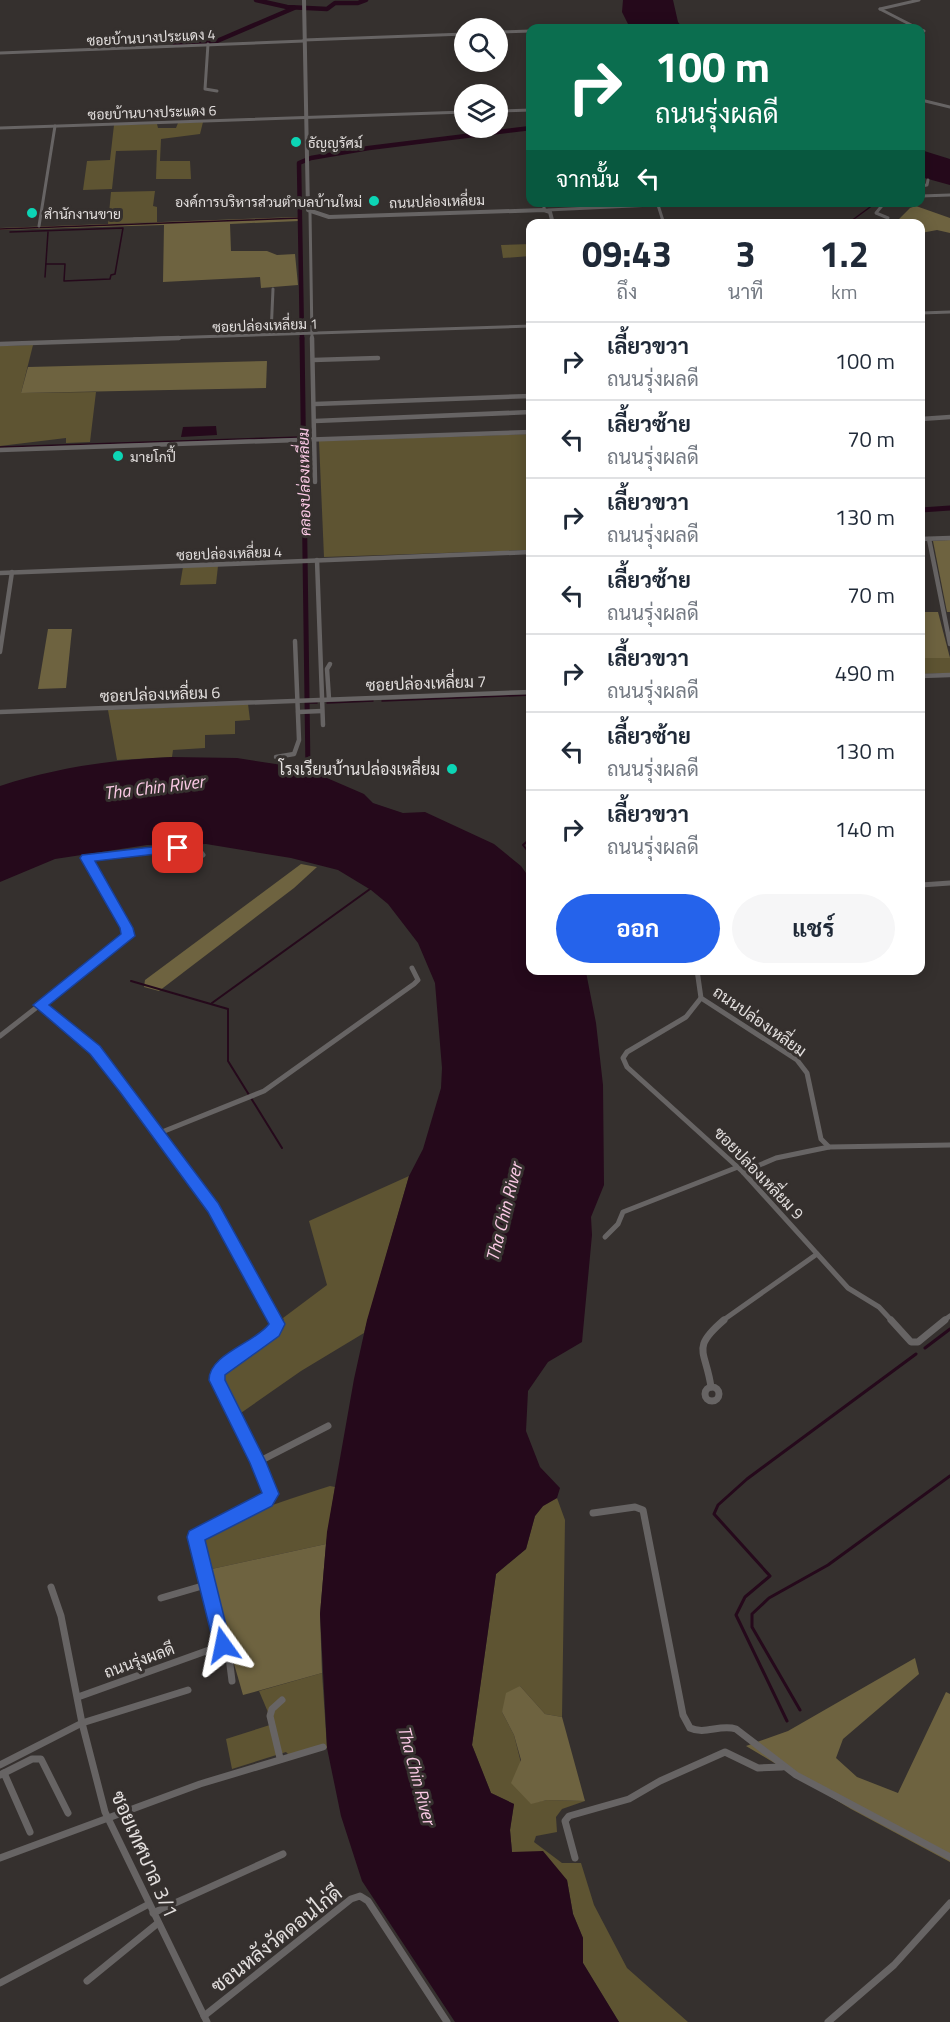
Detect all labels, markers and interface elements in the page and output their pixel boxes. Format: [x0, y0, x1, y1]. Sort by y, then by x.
map controls [454, 18, 508, 138]
button: search [454, 18, 508, 72]
street label: ซอยบ้านบางประแดง 4 [86, 23, 216, 51]
text: 100 m [655, 34, 770, 98]
icon: right [556, 48, 634, 126]
button: layers [454, 84, 508, 138]
text: ถนนรุ่งผลดี [655, 92, 779, 133]
street label: ซอยบ้านบางประแดง 6 [87, 99, 217, 125]
place label: ธัญญรัศม์ [308, 132, 363, 153]
marker: ธัญญรัศม์ [289, 135, 303, 149]
text: จากนั้น [556, 162, 620, 196]
icon: left [632, 162, 665, 195]
street label: ถนนปล่องเหลี่ยม [389, 188, 485, 213]
place label: องค์การบริหารส่วนตำบลบ้านใหม่ [175, 191, 362, 212]
marker: องค์การบริหารส่วนตำบลบ้านใหม่ [367, 194, 381, 208]
place label: สำนักงานขาย [44, 203, 121, 224]
marker: สำนักงานขาย [25, 206, 39, 220]
text: 09:43 [582, 226, 672, 281]
text: 3 [736, 226, 756, 281]
text: 1.2 [819, 226, 869, 281]
text: ถึง [617, 276, 637, 307]
text: นาที [728, 276, 763, 307]
text: km [831, 276, 857, 307]
street label: ซอยปล่องเหลี่ยม 1 [212, 312, 318, 337]
text: เลี้ยวขวา [607, 329, 689, 363]
text: 100 m [835, 344, 895, 378]
icon: right [556, 345, 589, 378]
text: ถนนรุ่งผลดี [607, 363, 699, 394]
text: เลี้ยวซ้าย [607, 407, 691, 441]
text: 70 m [847, 422, 895, 456]
icon: left [556, 423, 589, 456]
water label: คลองปล่องเหลี่ยม [289, 428, 316, 536]
text: ถนนรุ่งผลดี [607, 441, 699, 472]
place label: มายโกปี้ [130, 445, 176, 467]
marker: มายโกปี้ [111, 449, 125, 463]
text: เลี้ยวขวา [607, 485, 689, 519]
text: 130 m [835, 500, 895, 534]
icon: right [556, 501, 589, 534]
text: ถนนรุ่งผลดี [607, 519, 699, 550]
street label: ซอยปล่องเหลี่ยม 4 [176, 540, 282, 565]
text: เลี้ยวซ้าย [607, 563, 691, 597]
text: 70 m [847, 578, 895, 612]
icon: left [556, 579, 589, 612]
text: ถนนรุ่งผลดี [607, 597, 699, 628]
text: เลี้ยวขวา [607, 641, 689, 675]
text: 490 m [835, 656, 895, 690]
icon: right [556, 657, 589, 690]
street label: ซอยปล่องเหลี่ยม 7 [365, 667, 487, 697]
text: ถนนรุ่งผลดี [607, 675, 699, 706]
street label: ซอยปล่องเหลี่ยม 6 [99, 678, 221, 708]
text: เลี้ยวซ้าย [607, 719, 691, 753]
text: 130 m [835, 734, 895, 768]
icon: left [556, 735, 589, 768]
text: ถนนรุ่งผลดี [607, 753, 699, 784]
place label: โรงเรียนบ้านปล่องเหลี่ยม [278, 755, 440, 781]
marker: โรงเรียนบ้านปล่องเหลี่ยม [445, 762, 459, 776]
water label: Tha Chin River [102, 767, 208, 807]
text: เลี้ยวขวา [607, 797, 689, 831]
text: 140 m [835, 812, 895, 846]
icon: right [556, 813, 589, 846]
pin [152, 822, 203, 873]
icon: arrive [161, 831, 194, 864]
text: ถนนรุ่งผลดี [607, 831, 699, 862]
button: ออก [556, 894, 720, 963]
button: แชร์ [732, 894, 895, 963]
street label: ถนนปล่องเหลี่ยม [708, 978, 813, 1062]
street label: ซอยปล่องเหลี่ยม 9 [708, 1120, 811, 1225]
water label: Tha Chin River [479, 1158, 530, 1264]
position arrow [191, 1613, 255, 1677]
street label: ถนนรุ่งผลดี [100, 1636, 178, 1684]
water label: Tha Chin River [391, 1723, 444, 1829]
street label: ซอยเทศบาล 3/1 [103, 1786, 187, 1922]
street label: ซอนหลังวัดดอนไก่ดี [204, 1878, 348, 2000]

